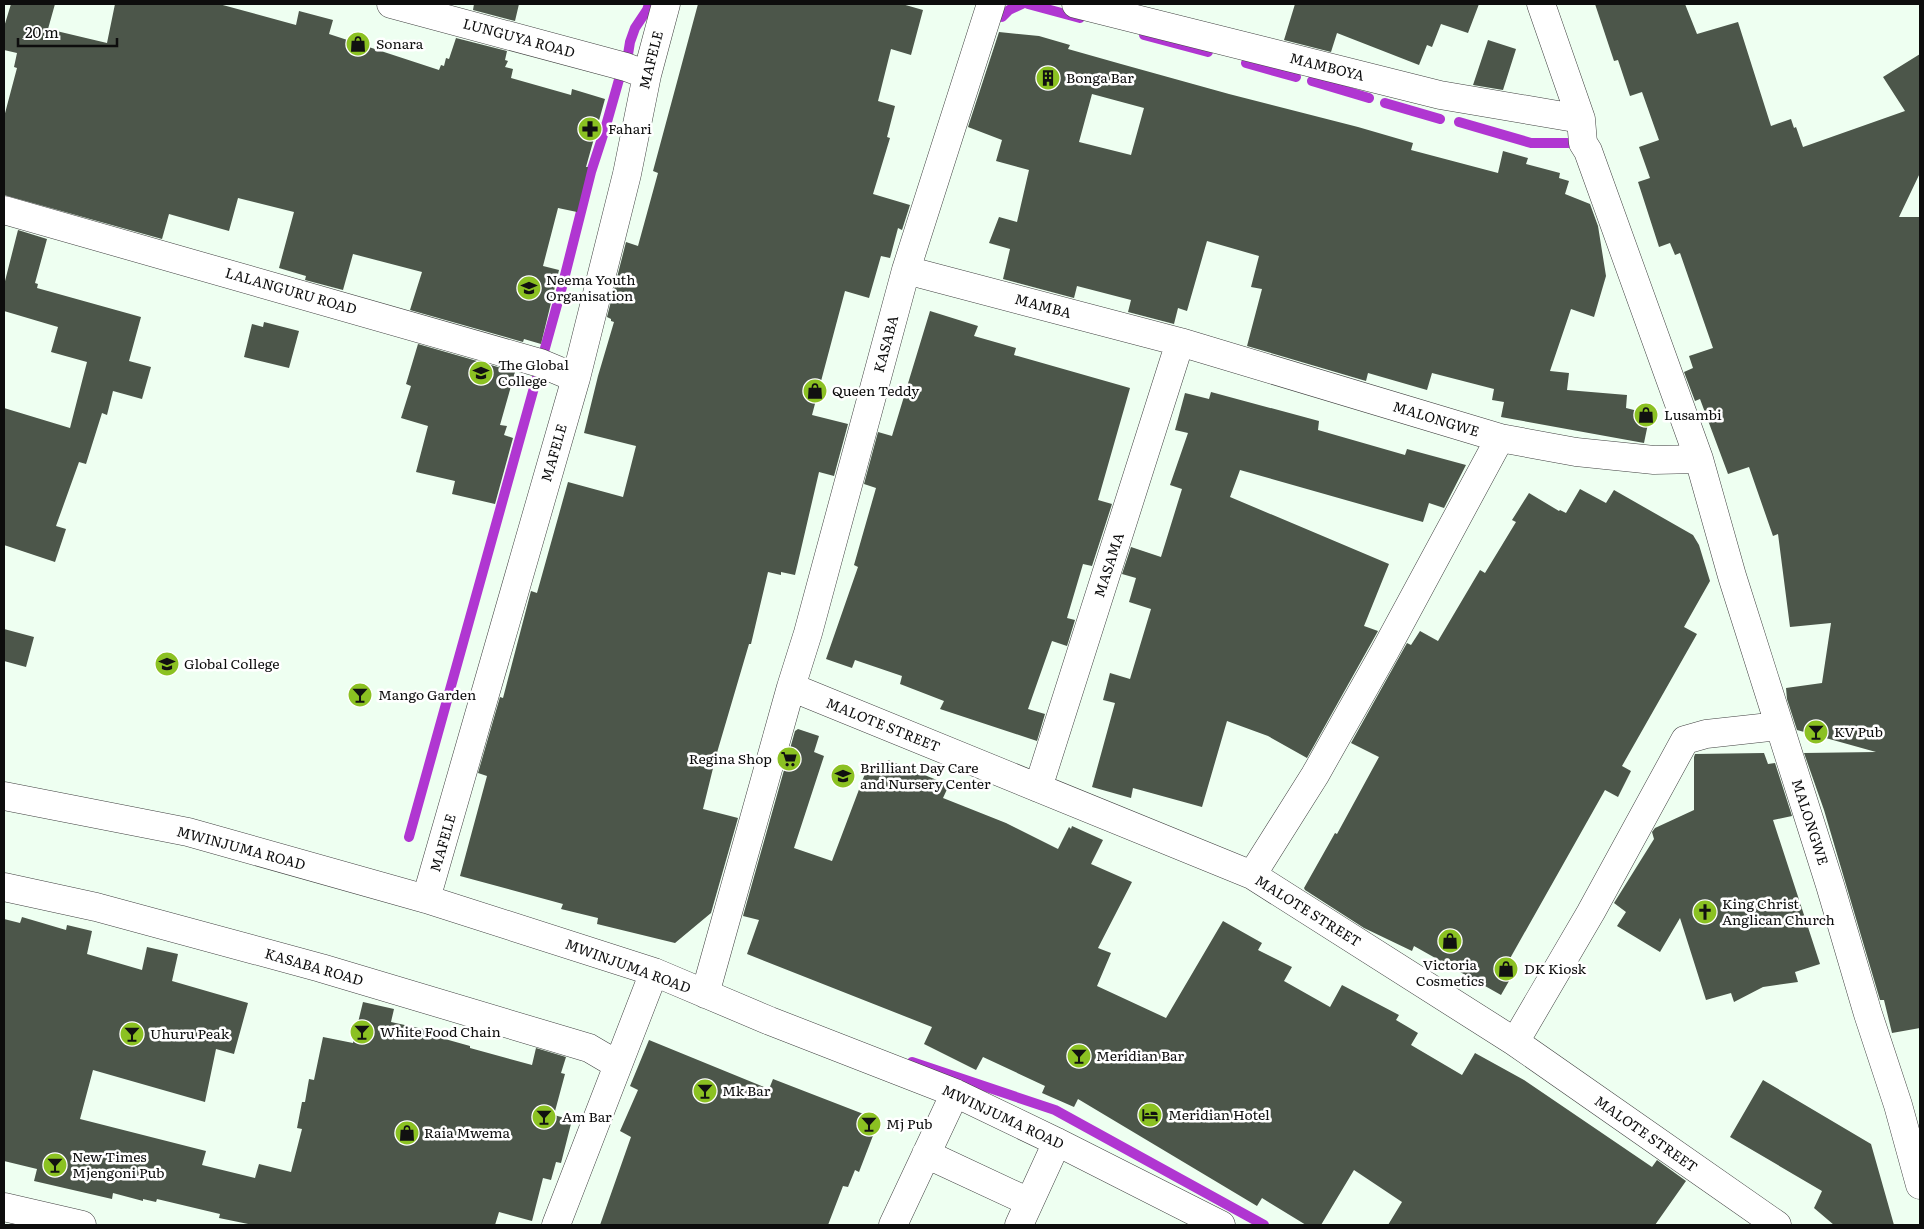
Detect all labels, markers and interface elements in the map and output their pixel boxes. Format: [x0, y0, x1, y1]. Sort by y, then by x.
street label: LUNGUYA ROAD [461, 12, 578, 62]
scale bar [18, 15, 116, 47]
text: 20 m [25, 20, 59, 43]
street label: MAFELE [633, 28, 667, 91]
shop icon: Sonara [345, 31, 371, 57]
place label: Sonara [376, 33, 424, 53]
street label: MAMBOYA [1288, 47, 1367, 85]
building icon: Bonga Bar [1035, 65, 1061, 91]
place label: Bonga Bar [1066, 67, 1134, 87]
pharmacy icon: Fahari [577, 116, 603, 142]
place label: Fahari [608, 118, 652, 138]
street label: LALANGURU ROAD [223, 262, 360, 318]
place label: Neema Youth Organisation [546, 269, 636, 305]
school or university icon: Neema Youth Organisation [516, 275, 542, 301]
street label: MAMBA [1013, 288, 1074, 322]
street label: KASABA [868, 312, 902, 375]
place label: The Global College [498, 354, 569, 390]
school or university icon: The Global College [468, 360, 494, 386]
shop icon: Queen Teddy [802, 378, 828, 404]
place label: Queen Teddy [832, 380, 920, 400]
street label: MALONGWE [1391, 395, 1482, 441]
shop icon: Lusambi [1633, 402, 1659, 428]
place label: Lusambi [1664, 404, 1722, 424]
street label: MAFELE [535, 421, 571, 484]
street label: MASAMA [1088, 529, 1128, 600]
school or university icon: Global College [154, 651, 180, 677]
place label: Global College [184, 653, 279, 673]
bar icon: Mango Garden [347, 682, 373, 708]
place label: Mango Garden [378, 684, 476, 704]
street label: MALOTE STREET [823, 692, 944, 756]
bar icon: KV Pub [1803, 719, 1829, 745]
place label: KV Pub [1834, 721, 1883, 741]
supermarket icon: Regina Shop [776, 746, 802, 772]
place label: Regina Shop [689, 748, 772, 768]
place label: Brilliant Day Care and Nursery Center [860, 757, 991, 793]
school or university icon: Brilliant Day Care and Nursery Center [830, 763, 856, 789]
street label: MALONGWE [1788, 776, 1834, 867]
street label: MAFELE [424, 811, 460, 874]
street label: MWINJUMA ROAD [175, 820, 308, 874]
street label: MALOTE STREET [1252, 869, 1365, 951]
place label: King Christ Anglican Church [1722, 893, 1835, 929]
church icon: King Christ Anglican Church [1692, 899, 1718, 925]
shop icon: Victoria Cosmetics [1437, 928, 1463, 954]
street label: MWINJUMA ROAD [563, 933, 694, 997]
street label: KASABA ROAD [263, 942, 366, 990]
place label: Victoria Cosmetics [1416, 954, 1484, 990]
shop icon: DK Kiosk [1493, 956, 1519, 982]
place label: DK Kiosk [1524, 958, 1587, 978]
bar icon: White Food Chain [349, 1019, 375, 1045]
bar icon: Uhuru Peak [119, 1021, 145, 1047]
place label: White Food Chain [380, 1021, 501, 1041]
place label: Uhuru Peak [150, 1023, 230, 1043]
bar icon: Meridian Bar [1066, 1043, 1092, 1069]
place label: Meridian Bar [1096, 1045, 1185, 1065]
bar icon: Mk Bar [692, 1078, 718, 1104]
street label: MWINJUMA ROAD [939, 1079, 1068, 1153]
place label: Mk Bar [722, 1080, 771, 1100]
street label: MALOTE STREET [1591, 1090, 1702, 1176]
hotel icon: Meridian Hotel [1137, 1102, 1163, 1128]
bar icon: Am Bar [531, 1104, 557, 1130]
place label: Meridian Hotel [1168, 1104, 1270, 1124]
place label: Am Bar [562, 1106, 612, 1126]
bar icon: Mj Pub [856, 1111, 882, 1137]
place label: Mj Pub [886, 1113, 933, 1133]
shop icon: Raia Mwema [394, 1120, 420, 1146]
place label: Raia Mwema [424, 1122, 511, 1142]
place label: New Times Mjengoni Pub [72, 1146, 164, 1182]
bar icon: New Times Mjengoni Pub [42, 1152, 68, 1178]

